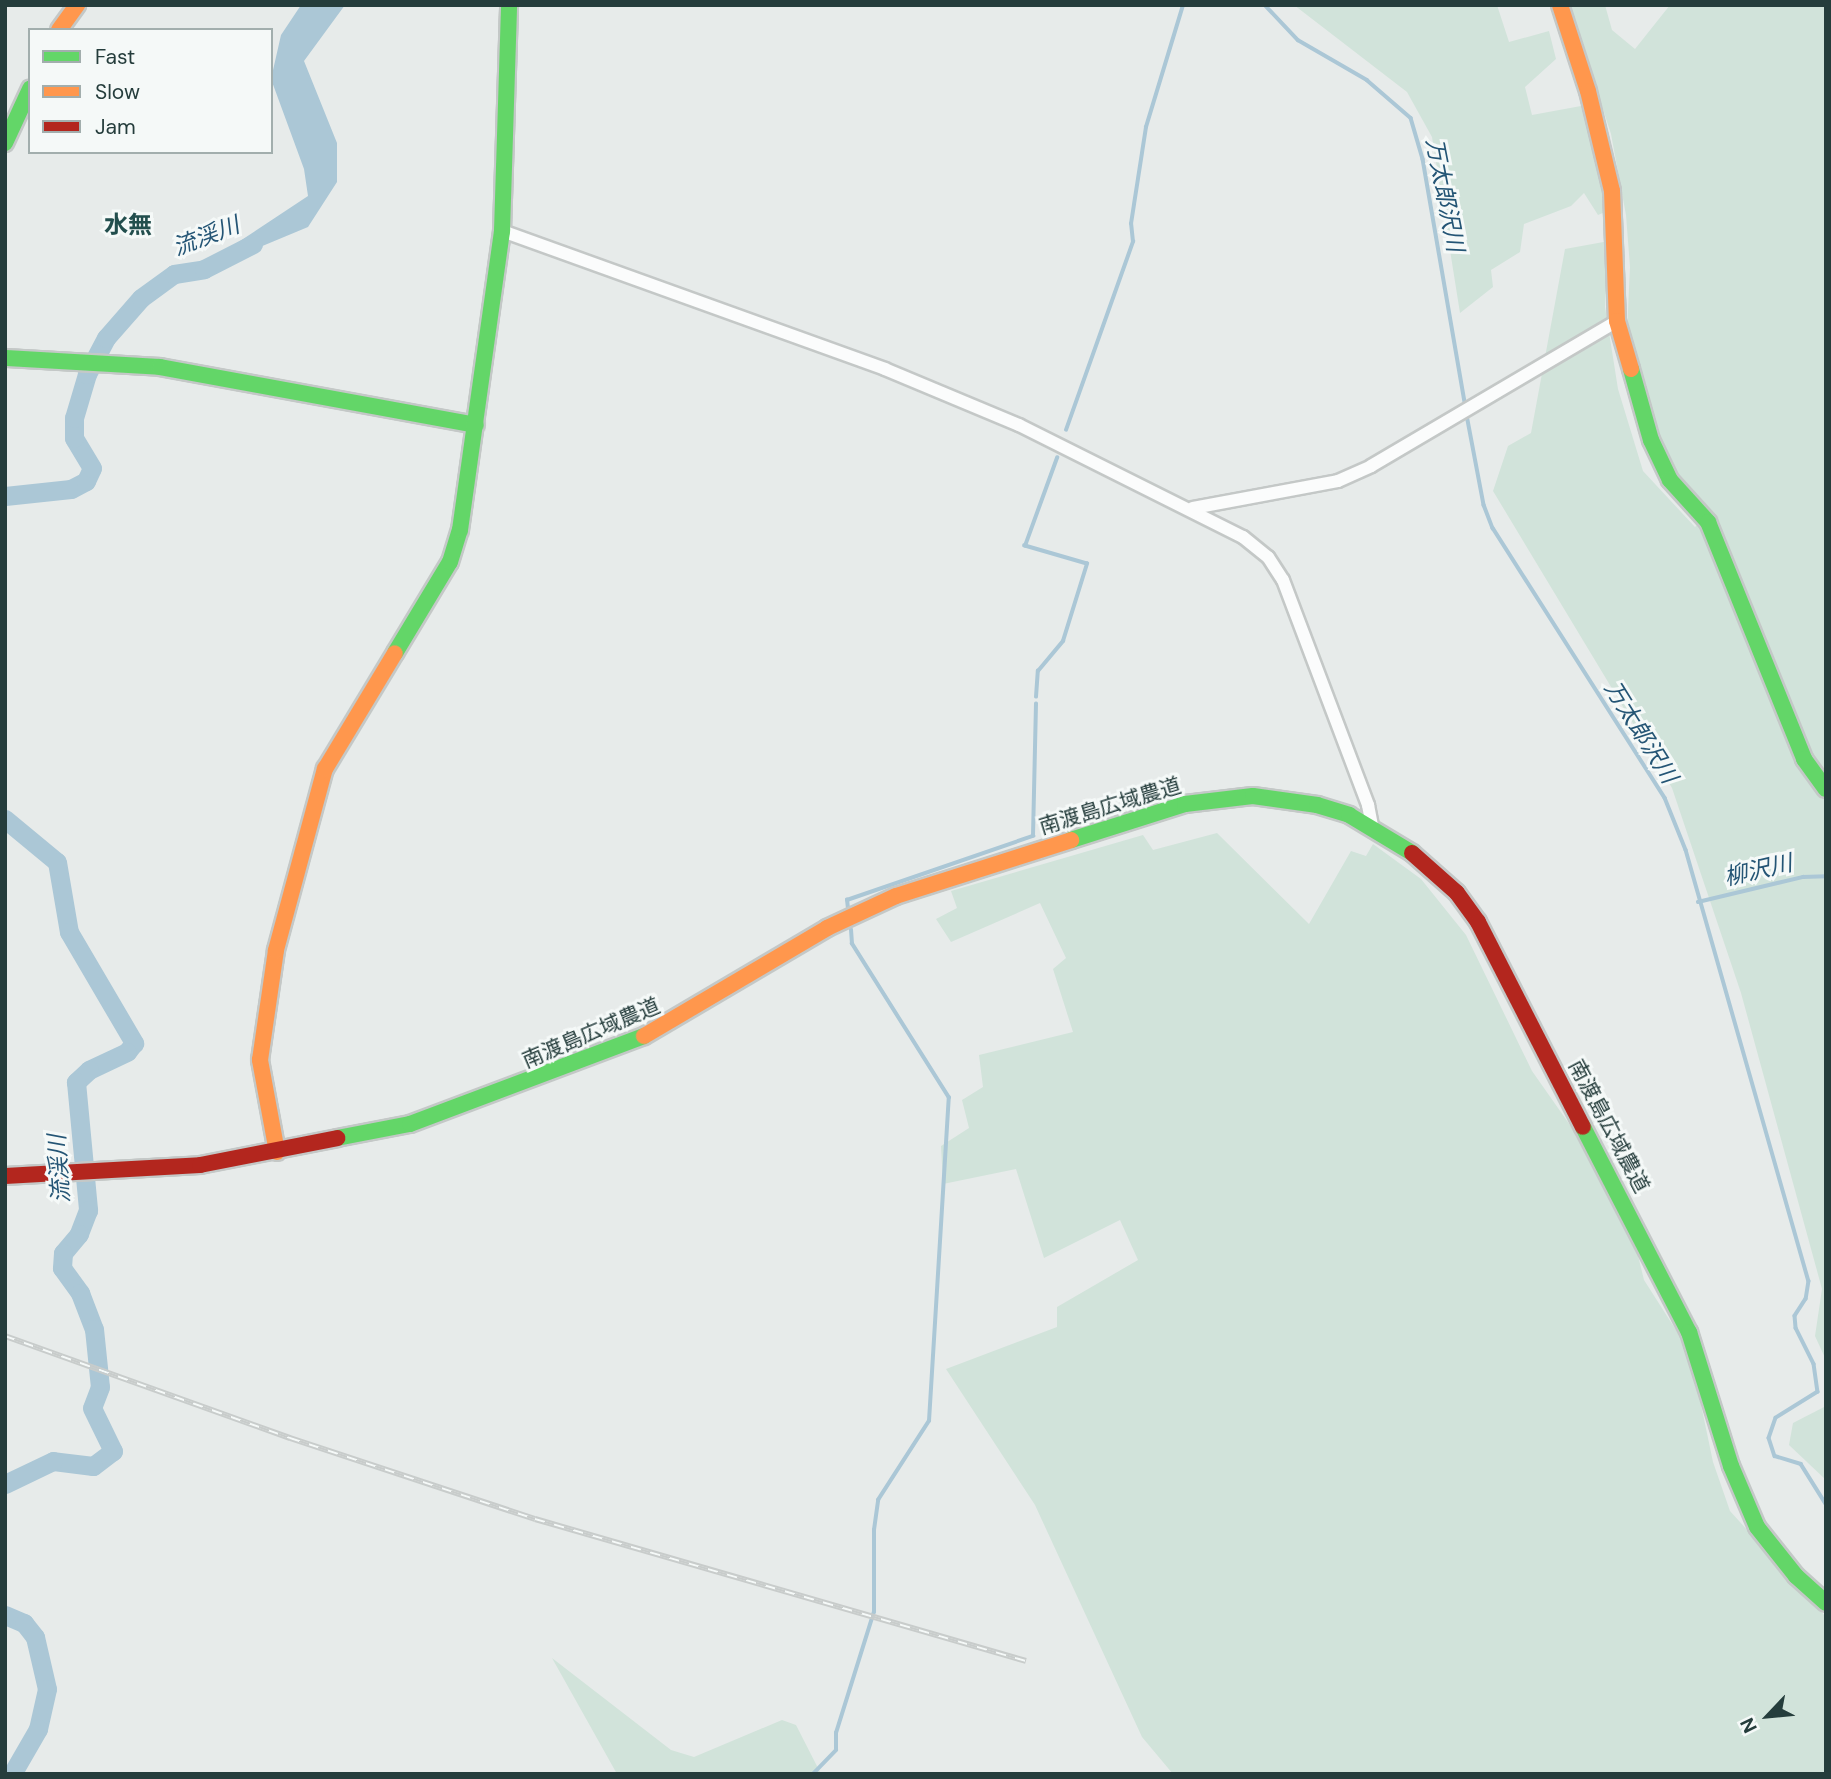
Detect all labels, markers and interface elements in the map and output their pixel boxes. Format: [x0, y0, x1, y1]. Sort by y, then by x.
legend [28, 28, 273, 154]
text: Fast [95, 43, 135, 71]
text: Slow [95, 78, 140, 106]
text: Jam [95, 113, 136, 141]
water label: 万太郎沢川 [1420, 136, 1470, 254]
district label: 水無 [104, 211, 152, 239]
water label: 流渓川 [169, 211, 243, 261]
water label: 万太郎沢川 [1599, 676, 1683, 788]
street label: 南渡島広域農道 [1036, 772, 1184, 840]
water label: 柳沢川 [1721, 849, 1795, 891]
street label: 南渡島広域農道 [518, 993, 664, 1073]
street label: 南渡島広域農道 [1563, 1055, 1655, 1197]
water label: 流渓川 [43, 1134, 75, 1204]
north arrow [1733, 1681, 1803, 1751]
text: N [1734, 1714, 1763, 1737]

